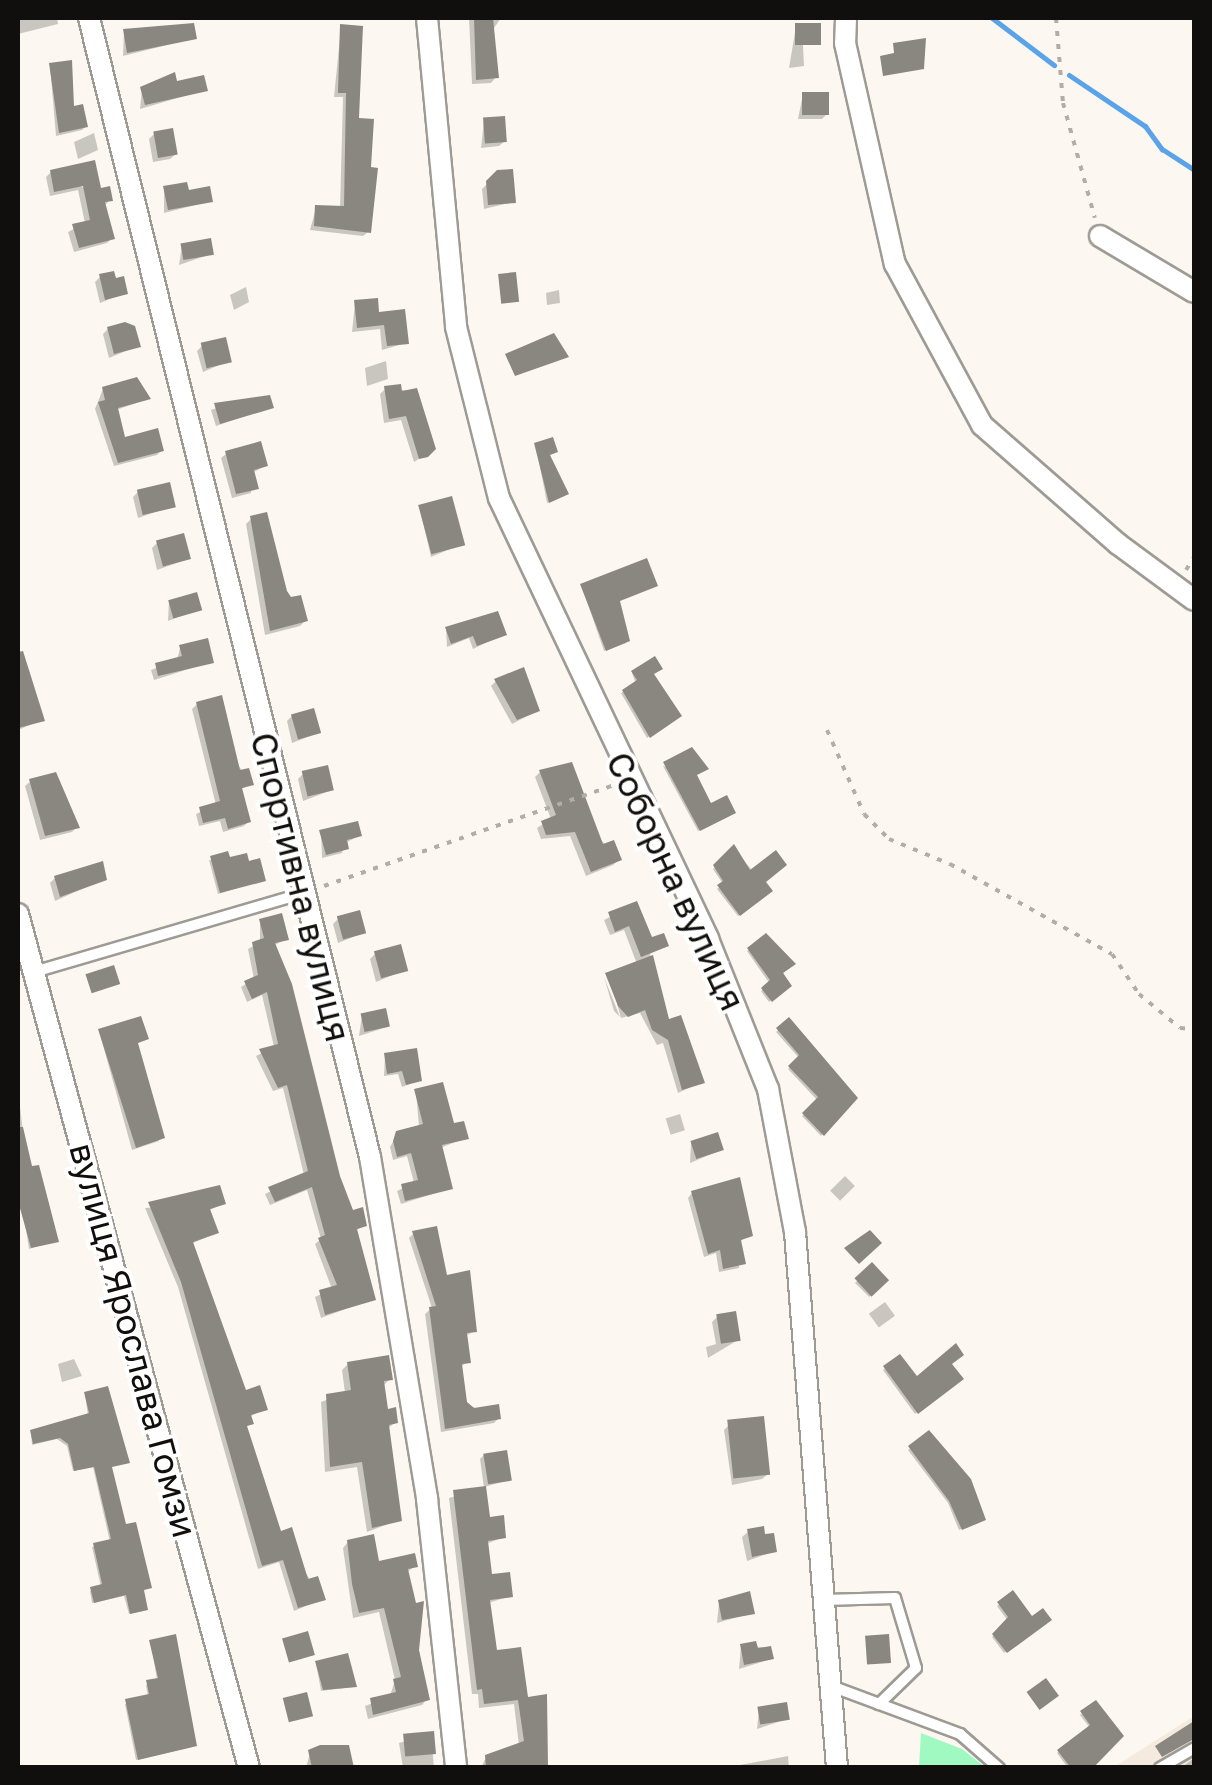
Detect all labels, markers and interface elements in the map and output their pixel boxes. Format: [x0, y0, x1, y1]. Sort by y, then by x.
street label: Спортивна вулиця [242, 728, 360, 1046]
street label: Соборна вулиця [598, 745, 754, 1017]
street label: вулиця Ярослава Гомзи [61, 1138, 207, 1542]

